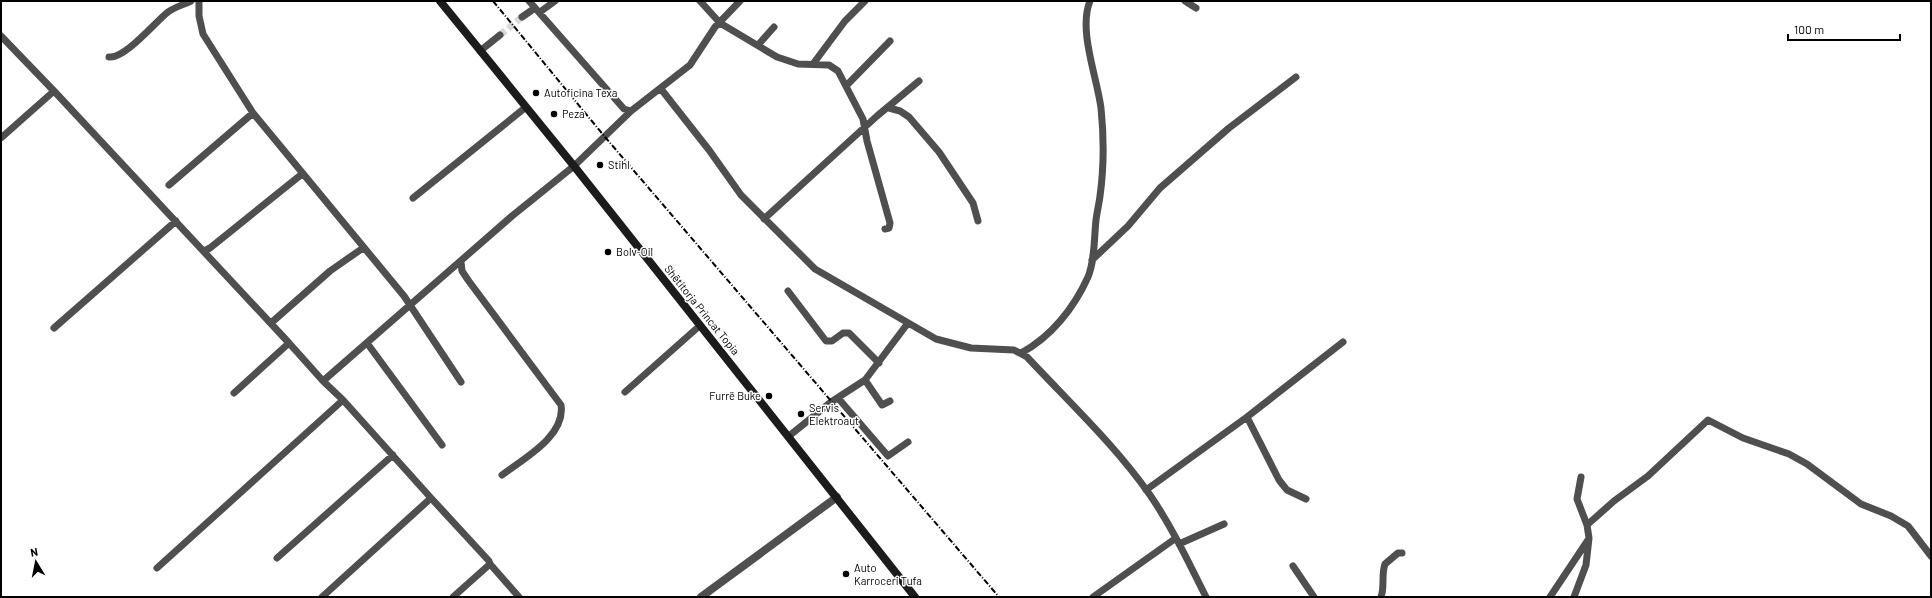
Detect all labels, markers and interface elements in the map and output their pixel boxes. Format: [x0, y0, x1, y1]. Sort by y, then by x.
scale bar [1788, 16, 1900, 42]
text: 100 m [1794, 22, 1824, 36]
place label: Autoficina Texa [544, 86, 617, 99]
marker: Autoficina Texa [531, 88, 541, 98]
place label: Peza [562, 107, 585, 120]
marker: Peza [549, 109, 559, 119]
place label: Stihl [608, 158, 630, 171]
marker: Stihl [595, 160, 605, 170]
place label: Bolv-Oil [616, 245, 653, 258]
marker: Bolv-Oil [603, 247, 613, 257]
street label: Shëtitorja Princat Topia [662, 262, 743, 357]
place label: Furrë Buke [709, 389, 761, 402]
marker: Furrë Buke [764, 391, 774, 401]
place label: Servis Elektroaut [809, 401, 859, 427]
marker: Servis Elektroaut [796, 409, 806, 419]
north arrow [16, 542, 56, 582]
text: N [29, 545, 39, 559]
place label: Auto Karroceri Tufa [854, 561, 922, 587]
marker: Auto Karroceri Tufa [841, 569, 851, 579]

